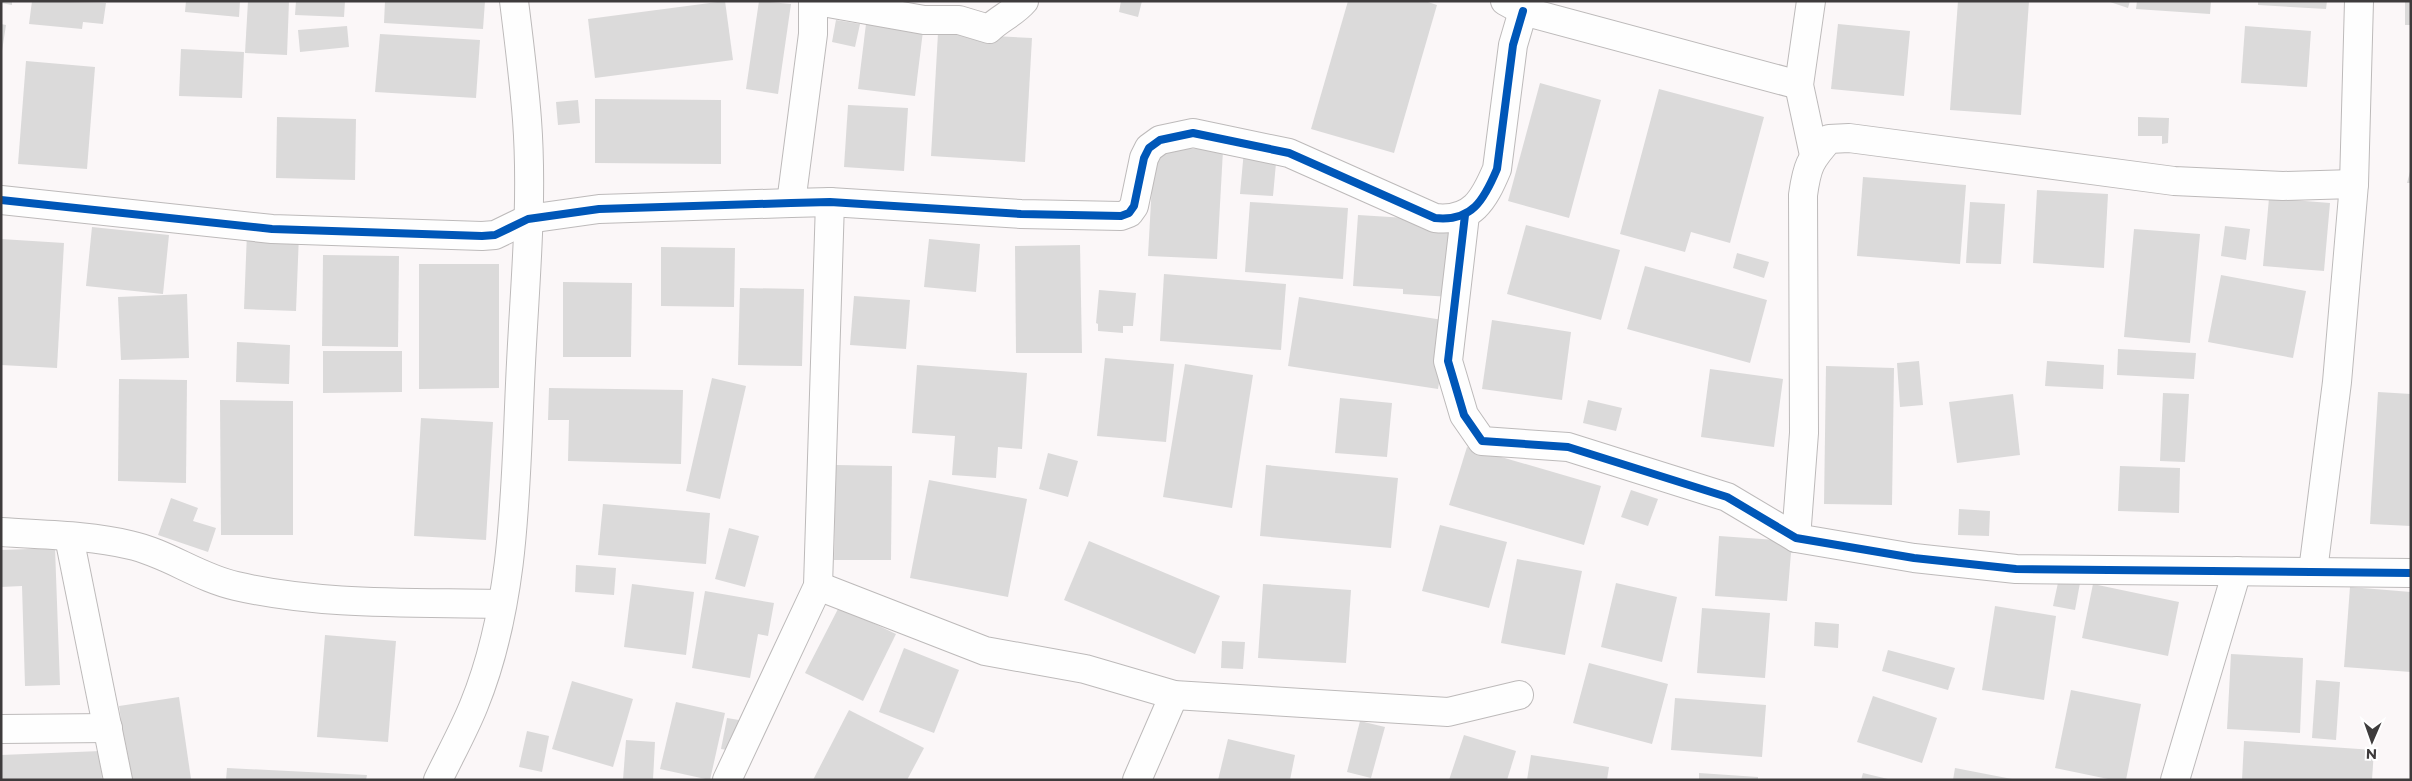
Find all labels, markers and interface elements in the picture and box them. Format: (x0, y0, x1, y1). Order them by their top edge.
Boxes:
north arrow (2347, 716, 2397, 766)
text: N (2366, 745, 2378, 763)

